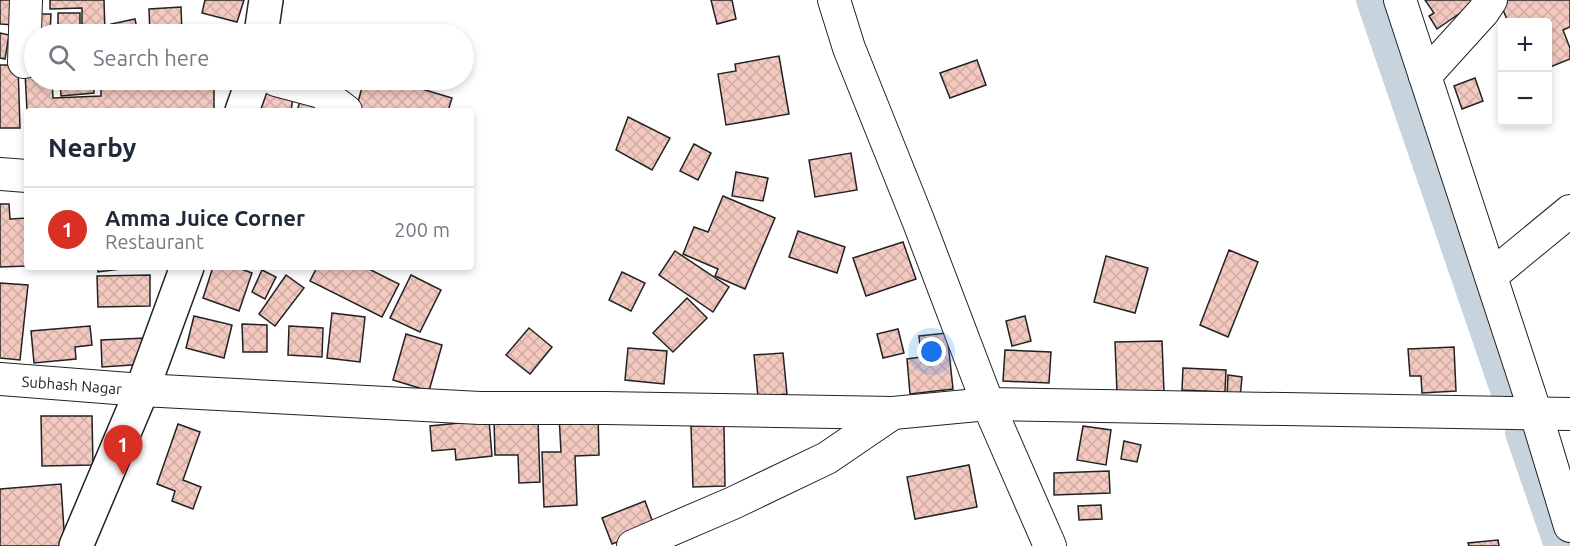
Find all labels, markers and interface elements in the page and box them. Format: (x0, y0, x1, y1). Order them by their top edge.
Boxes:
map controls (1498, 18, 1552, 126)
button: + (1498, 18, 1552, 72)
search box (24, 24, 474, 90)
icon: search (45, 41, 78, 74)
text: Search here (93, 45, 209, 70)
button: − (1498, 72, 1552, 126)
text: Nearby (48, 133, 136, 162)
text: Amma Juice Corner (105, 205, 305, 230)
text: 1 (62, 218, 73, 241)
text: 200 m (394, 218, 450, 241)
text: Restaurant (105, 230, 204, 253)
your location (917, 337, 946, 366)
street label: Subhash Nagar (21, 372, 123, 397)
pin: 1 (104, 426, 142, 475)

